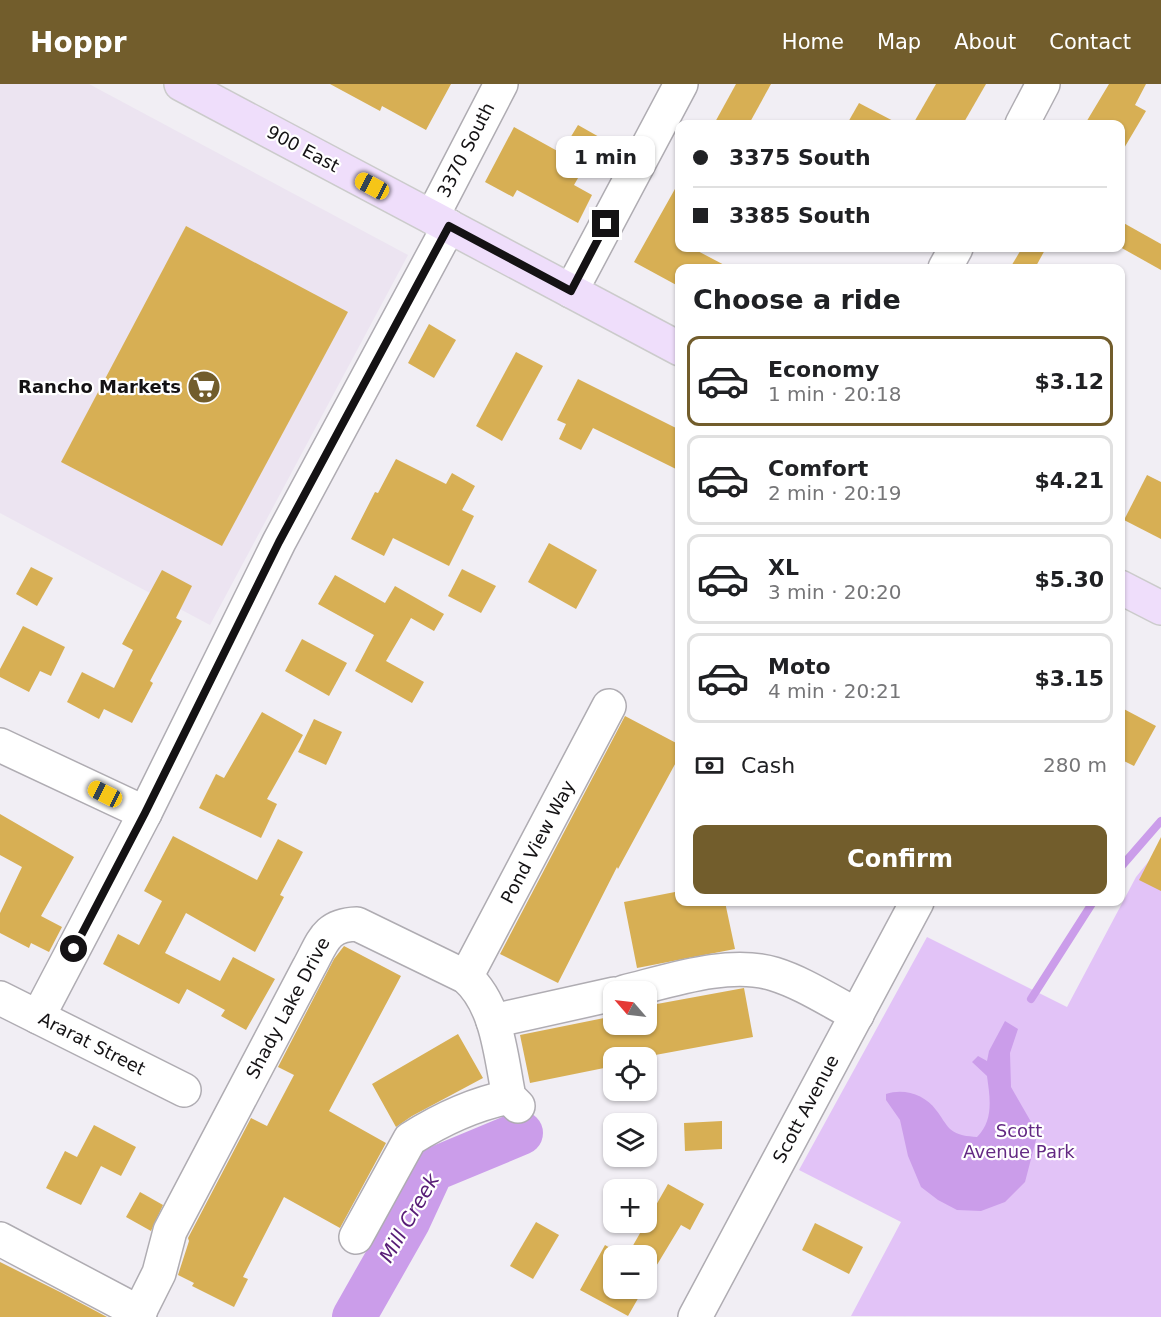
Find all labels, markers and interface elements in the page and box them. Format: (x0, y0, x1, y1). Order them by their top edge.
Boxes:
text: Hoppr (30, 26, 127, 59)
text: Home (782, 30, 844, 54)
text: Map (877, 30, 921, 54)
text: About (954, 30, 1016, 54)
text: Contact (1049, 30, 1131, 54)
street label: 3370 South (433, 99, 498, 201)
street label: 900 East (263, 121, 343, 176)
callout: 1 min (556, 137, 656, 179)
text: 1 min (574, 145, 637, 169)
text: 3375 South (729, 145, 871, 170)
car (352, 170, 392, 202)
text: 3385 South (729, 203, 871, 228)
route end (592, 210, 619, 237)
text: Choose a ride (693, 284, 901, 315)
icon: car (696, 354, 750, 408)
text: Economy (768, 357, 879, 382)
supermarket icon: Rancho Markets (186, 369, 222, 405)
text: $3.12 (1034, 369, 1104, 394)
place label: Rancho Markets (18, 376, 181, 397)
text: 1 min · 20:18 (768, 382, 902, 406)
icon: car (696, 453, 750, 507)
text: Comfort (768, 456, 868, 481)
text: $4.21 (1034, 468, 1104, 493)
text: 2 min · 20:19 (768, 481, 902, 505)
icon: car (696, 552, 750, 606)
text: XL (768, 555, 799, 580)
text: $5.30 (1034, 567, 1104, 592)
text: 3 min · 20:20 (768, 580, 902, 604)
icon: car (696, 651, 750, 705)
text: Moto (768, 654, 831, 679)
text: $3.15 (1034, 666, 1104, 691)
text: 4 min · 20:21 (768, 679, 902, 703)
icon: cash (693, 749, 726, 782)
text: Cash (741, 753, 795, 778)
text: 280 m (1043, 753, 1107, 777)
street label: Pond View Way (496, 776, 579, 907)
car (85, 778, 125, 810)
button: Confirm (693, 825, 1107, 894)
street label: Shady Lake Drive (241, 933, 334, 1082)
route start (60, 935, 87, 962)
north arrow (603, 981, 657, 1035)
map controls (603, 981, 657, 1299)
street label: Ararat Street (35, 1008, 149, 1079)
button: locate (603, 1047, 657, 1101)
street label: Scott Avenue (768, 1051, 843, 1166)
button: layers (603, 1113, 657, 1167)
park label: Scott Avenue Park (963, 1120, 1075, 1162)
water label: Mill Creek (374, 1168, 445, 1267)
button: + (603, 1179, 657, 1233)
button: − (603, 1245, 657, 1299)

